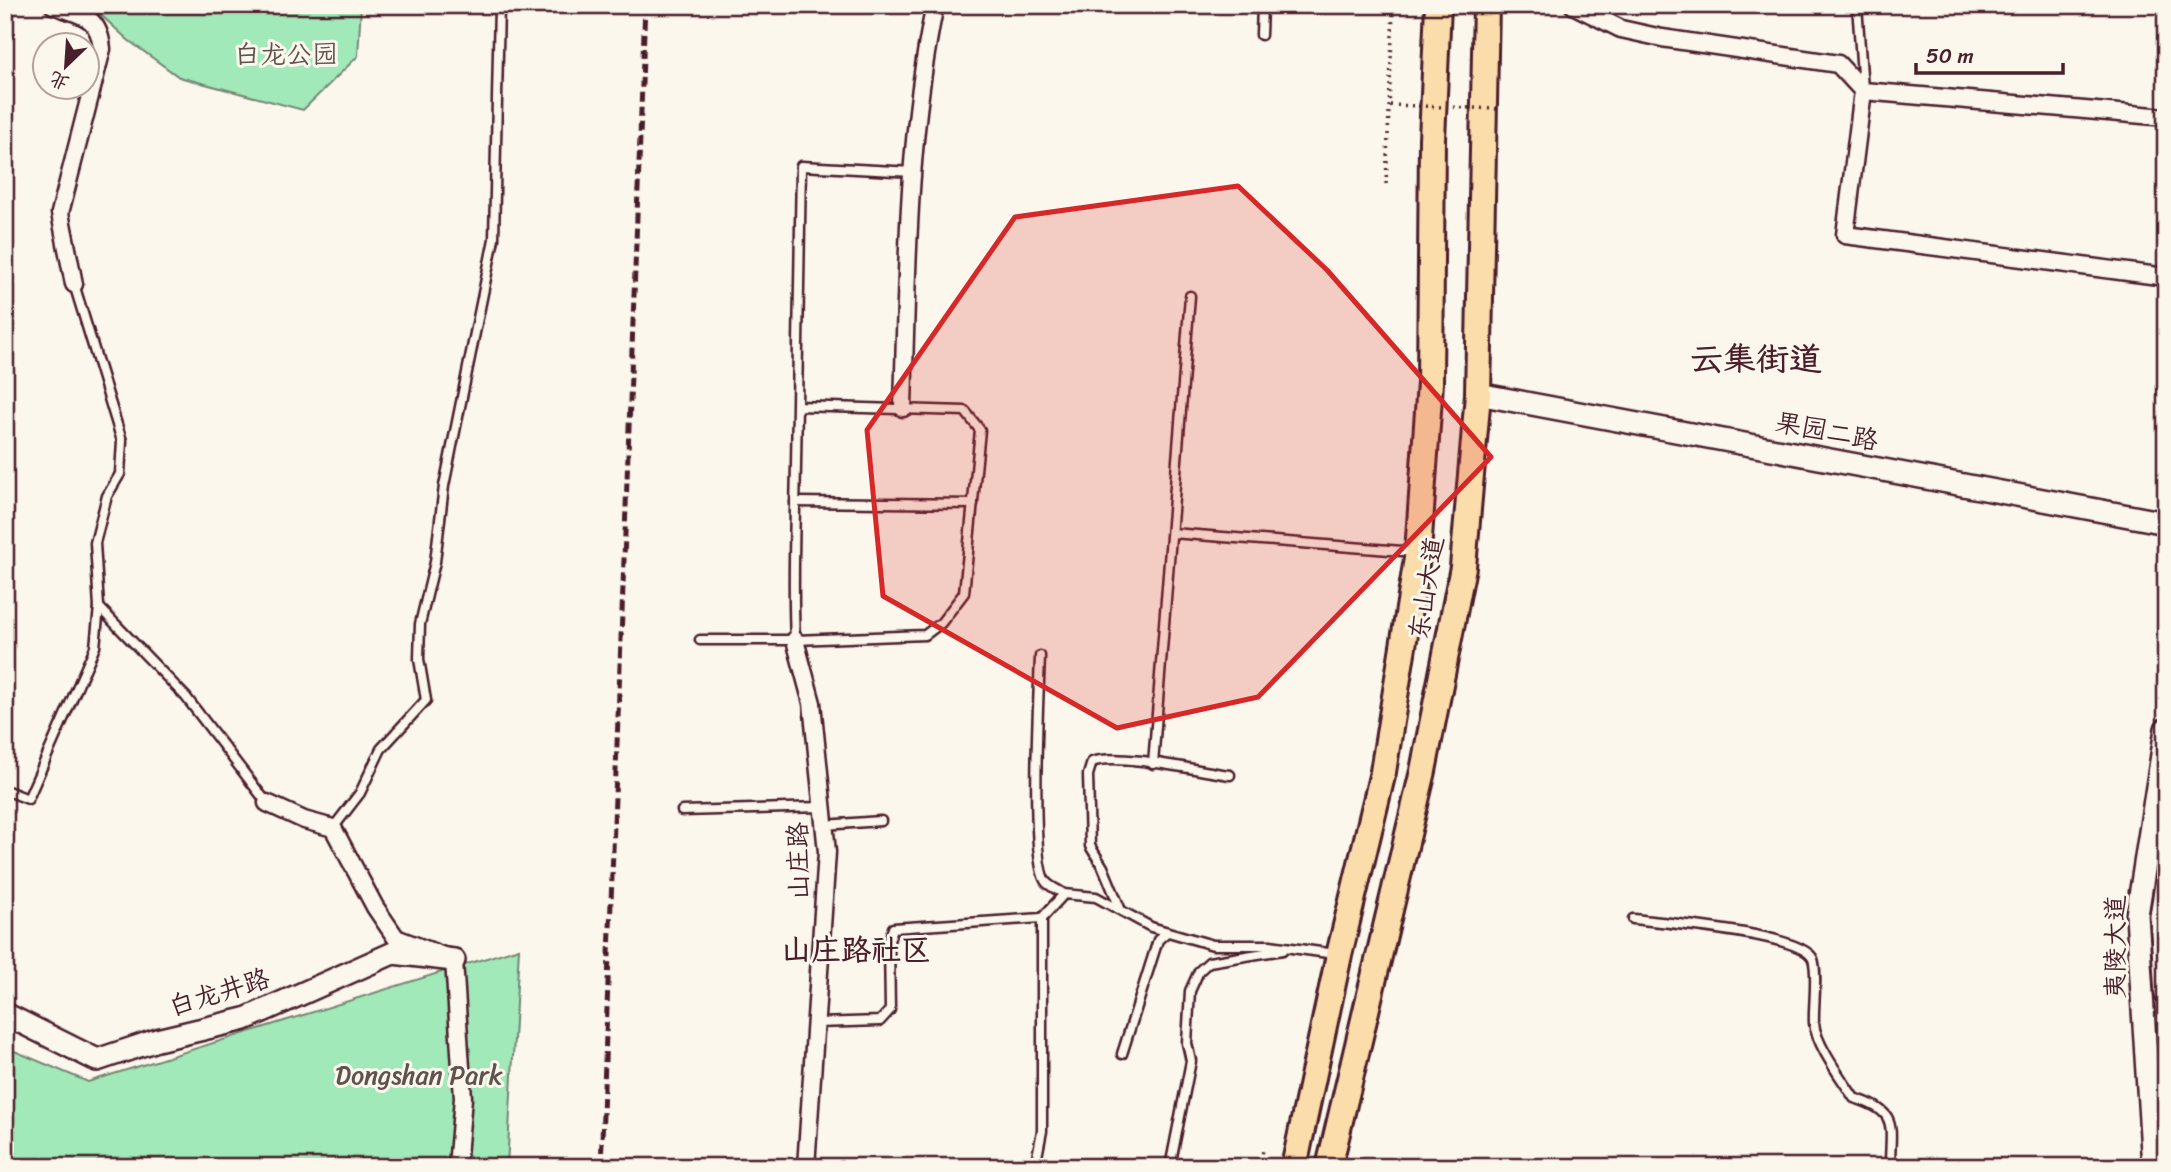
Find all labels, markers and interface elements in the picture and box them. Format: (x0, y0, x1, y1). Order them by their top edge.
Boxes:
park label: 白龙公园 (234, 31, 338, 77)
north arrow (32, 32, 102, 102)
scale bar (1916, 32, 2062, 76)
text: 50 m (1926, 37, 1974, 75)
text: 北 (43, 62, 75, 100)
district label: 云集街道 (1690, 330, 1822, 388)
street label: 果园二路 (1772, 398, 1882, 464)
street label: 东山大道 (1395, 533, 1457, 643)
street label: 山庄路 (774, 822, 822, 900)
street label: 夷陵大道 (2092, 895, 2138, 999)
district label: 山庄路社区 (781, 923, 931, 977)
street label: 白龙井路 (163, 955, 275, 1029)
park label: Dongshan Park (335, 1052, 503, 1098)

